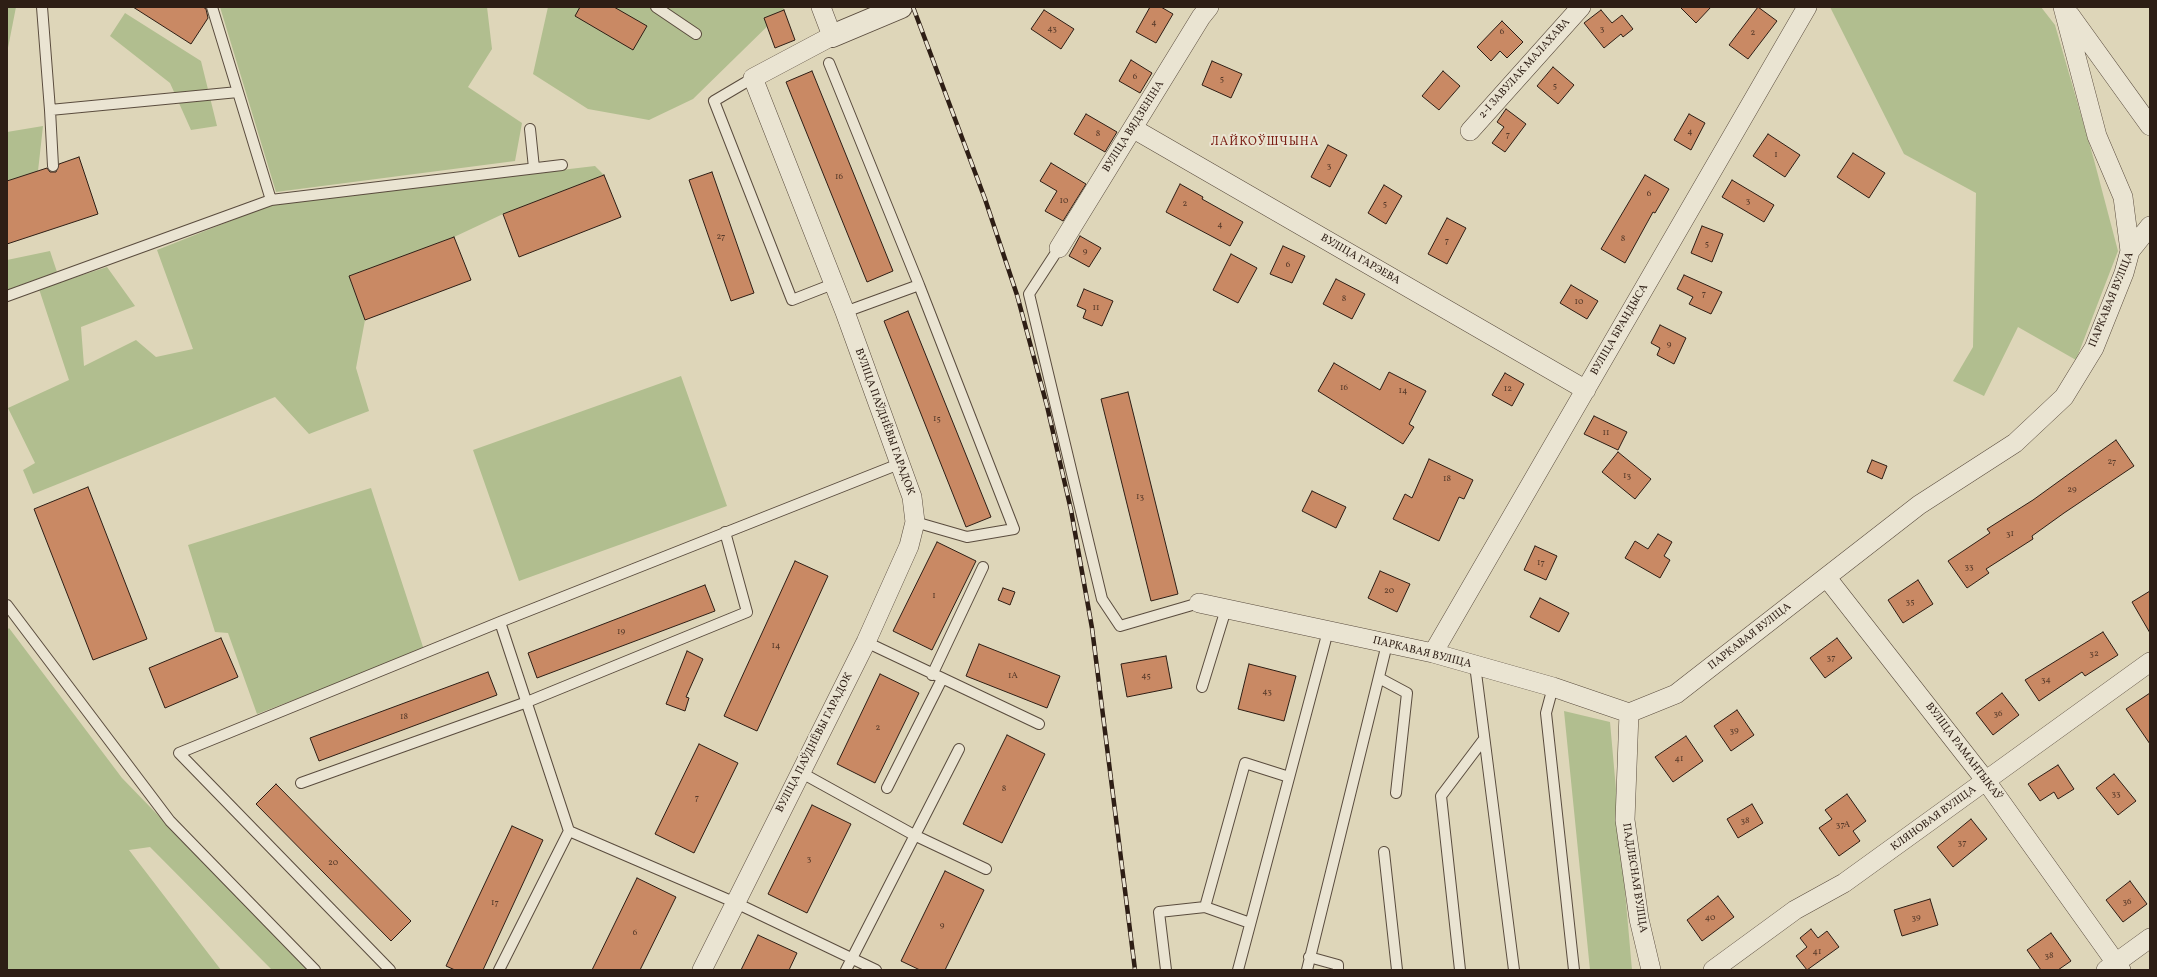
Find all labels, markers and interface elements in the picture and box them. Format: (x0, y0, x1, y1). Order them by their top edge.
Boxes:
street label: 2-І ЗАВУЛАК МАЛАХАВА (1477, 16, 1573, 122)
house number: 4 (1151, 18, 1157, 28)
house number: 43 (1047, 24, 1057, 34)
house number: 3 (1600, 24, 1604, 34)
house number: 6 (1500, 27, 1504, 37)
house number: 2 (1751, 28, 1755, 38)
house number: 6 (1133, 72, 1137, 82)
house number: 5 (1220, 74, 1224, 84)
street label: ВУЛІЦА ВЯДЗЕНІНА (1100, 79, 1168, 175)
house number: 5 (1553, 81, 1557, 91)
house number: 4 (1687, 127, 1693, 137)
house number: 8 (1096, 129, 1100, 139)
house number: 7 (1506, 130, 1510, 140)
district label: ЛАЙКОЎШЧЫНА (1211, 136, 1319, 150)
house number: 1 (1774, 150, 1778, 160)
house number: 3 (1327, 161, 1331, 171)
house number: 16 (835, 172, 843, 182)
house number: 6 (1647, 189, 1651, 199)
house number: 10 (1060, 196, 1068, 206)
house number: 3 (1746, 196, 1750, 206)
house number: 2 (1183, 199, 1187, 209)
house number: 5 (1383, 199, 1387, 209)
house number: 4 (1217, 220, 1223, 230)
house number: 27 (717, 232, 725, 242)
street label: ВУЛІЦА ГАРЭЕВА (1318, 232, 1402, 288)
house number: 8 (1621, 234, 1625, 244)
house number: 7 (1445, 236, 1449, 246)
house number: 5 (1705, 239, 1709, 249)
house number: 9 (1083, 247, 1087, 257)
street label: ПАРКАВАЯ ВУЛІЦА (2087, 250, 2137, 350)
house number: 6 (1286, 260, 1290, 270)
street label: ВУЛІЦА БРАНДЫСА (1588, 282, 1652, 378)
house number: 7 (1702, 289, 1706, 299)
house number: 8 (1342, 294, 1346, 304)
house number: 10 (1575, 297, 1583, 307)
house number: 11 (1093, 303, 1099, 313)
house number: 9 (1667, 340, 1671, 350)
street label: ВУЛІЦА ПАЎДНЁВЫ ГАРАДОК (851, 347, 917, 497)
house number: 16 (1340, 383, 1348, 393)
house number: 12 (1504, 384, 1512, 394)
house number: 14 (1399, 386, 1407, 396)
house number: 15 (933, 414, 941, 424)
house number: 11 (1603, 428, 1609, 438)
house number: 27 (2108, 457, 2116, 467)
house number: 13 (1623, 471, 1631, 481)
house number: 18 (1443, 474, 1451, 484)
house number: 29 (2067, 485, 2077, 495)
house number: 13 (1136, 492, 1144, 502)
house number: 31 (2006, 529, 2014, 539)
house number: 17 (1537, 558, 1545, 568)
house number: 33 (1964, 562, 1974, 572)
house number: 20 (1384, 586, 1394, 596)
house number: 1 (932, 591, 936, 601)
house number: 35 (1906, 597, 1914, 607)
street label: ПАРКАВАЯ ВУЛІЦА (1706, 601, 1794, 673)
house number: 19 (617, 627, 625, 637)
street label: ПАРКАВАЯ ВУЛІЦА (1371, 634, 1473, 672)
house number: 14 (772, 641, 780, 651)
house number: 32 (2089, 649, 2099, 659)
house number: 37 (1827, 653, 1835, 663)
street label: ВУЛІЦА ПАЎДНЁВЫ ГАРАДОК (774, 671, 856, 815)
house number: 1А (1008, 671, 1018, 681)
house number: 45 (1141, 671, 1151, 681)
house number: 34 (2041, 675, 2051, 685)
house number: 43 (1262, 687, 1272, 697)
street label: ВУЛІЦА РАМАНТЫКАЎ (1922, 700, 2004, 804)
house number: 36 (1993, 709, 2003, 719)
house number: 18 (400, 712, 408, 722)
house number: 2 (876, 723, 880, 733)
house number: 39 (1729, 726, 1739, 736)
house number: 41 (1675, 754, 1683, 764)
house number: 8 (1002, 784, 1006, 794)
street label: КЛЯНОВАЯ ВУЛІЦА (1889, 784, 1979, 854)
house number: 33 (2111, 789, 2121, 799)
house number: 7 (695, 793, 699, 803)
house number: 38 (1740, 816, 1750, 826)
house number: 37А (1836, 820, 1850, 830)
street label: ПАДЛЕСНАЯ ВУЛІЦА (1619, 822, 1649, 934)
house number: 37 (1958, 838, 1966, 848)
house number: 3 (807, 854, 811, 864)
house number: 20 (328, 858, 338, 868)
house number: 36 (2122, 897, 2132, 907)
house number: 17 (491, 898, 499, 908)
house number: 40 (1705, 913, 1715, 923)
house number: 39 (1911, 913, 1921, 923)
house number: 9 (940, 921, 944, 931)
house number: 6 (633, 928, 637, 938)
house number: 41 (1813, 947, 1821, 957)
house number: 38 (2044, 951, 2054, 961)

